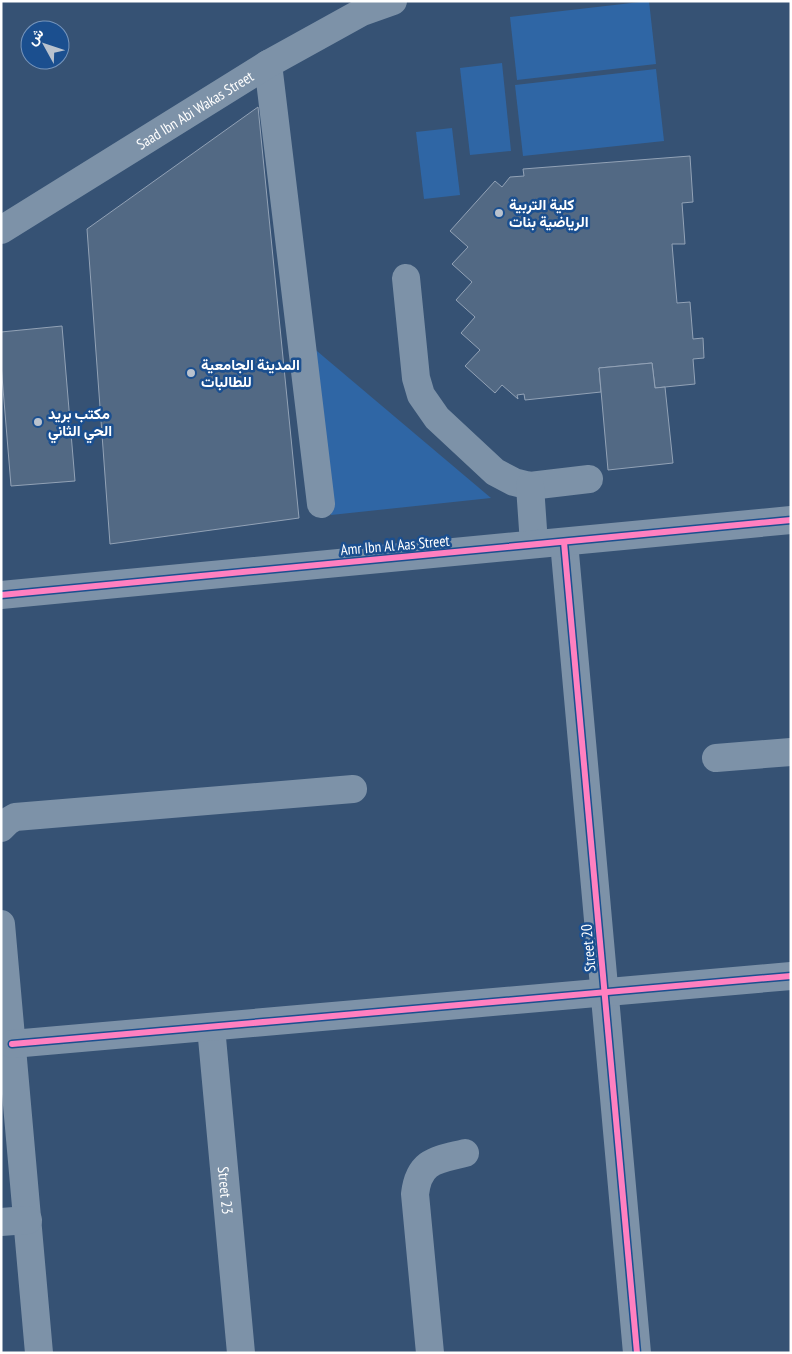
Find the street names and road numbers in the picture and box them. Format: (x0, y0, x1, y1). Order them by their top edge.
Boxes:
street label: Saad Ibn Abi Wakas Street (133, 66, 257, 153)
street label: Amr Ibn Al Aas Street (340, 531, 450, 559)
street label: Street 20 (576, 923, 600, 973)
street label: Street 23 (214, 1166, 238, 1215)

